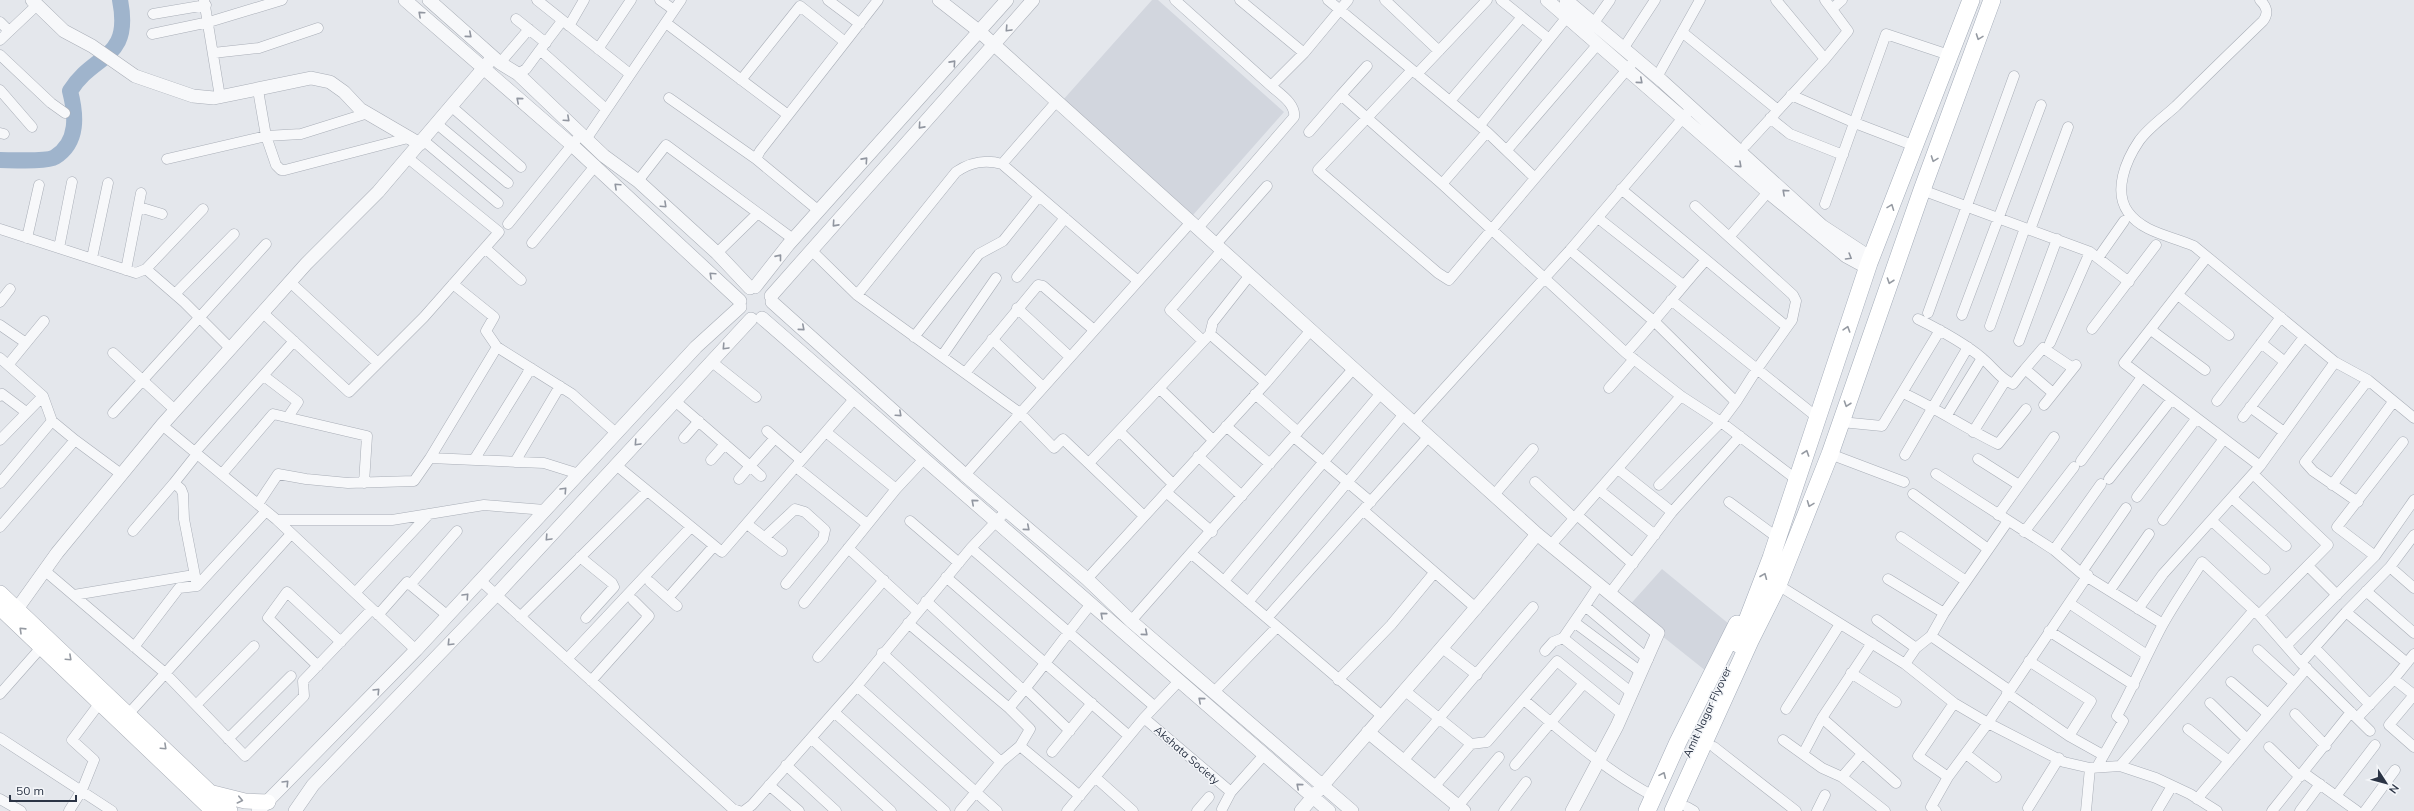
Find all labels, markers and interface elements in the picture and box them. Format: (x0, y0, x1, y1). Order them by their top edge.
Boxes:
one-way arrow (419, 12, 426, 19)
one-way arrow (1005, 25, 1012, 32)
one-way arrow (464, 30, 471, 37)
one-way arrow (1975, 33, 1983, 40)
one-way arrow (948, 60, 955, 68)
one-way arrow (1635, 76, 1643, 83)
one-way arrow (517, 97, 524, 104)
one-way arrow (562, 114, 570, 122)
one-way arrow (919, 122, 926, 129)
one-way arrow (1930, 155, 1938, 162)
one-way arrow (861, 157, 868, 164)
one-way arrow (1734, 160, 1741, 167)
one-way arrow (614, 184, 621, 191)
one-way arrow (1782, 189, 1790, 197)
one-way arrow (660, 200, 667, 207)
one-way arrow (1887, 203, 1895, 210)
one-way arrow (832, 219, 839, 226)
one-way arrow (1845, 253, 1852, 260)
one-way arrow (774, 254, 781, 261)
one-way arrow (709, 272, 717, 279)
one-way arrow (1886, 277, 1895, 284)
one-way arrow (797, 323, 804, 330)
one-way arrow (1843, 326, 1851, 333)
one-way arrow (722, 342, 730, 350)
one-way arrow (1843, 400, 1852, 407)
one-way arrow (894, 409, 901, 416)
one-way arrow (634, 438, 641, 446)
one-way arrow (1802, 449, 1810, 456)
one-way arrow (559, 487, 566, 495)
one-way arrow (971, 499, 978, 506)
one-way arrow (1807, 500, 1815, 507)
one-way arrow (1023, 524, 1030, 531)
one-way arrow (546, 533, 553, 541)
one-way arrow (1760, 572, 1768, 579)
one-way arrow (461, 593, 469, 601)
one-way arrow (1101, 612, 1108, 619)
one-way arrow (19, 627, 27, 635)
one-way arrow (1141, 629, 1148, 636)
one-way arrow (447, 638, 455, 646)
one-way arrow (64, 653, 72, 661)
street label: Amit Nagar Flyover (1680, 664, 1734, 760)
one-way arrow (372, 688, 380, 696)
one-way arrow (1199, 698, 1206, 705)
street label: Akshata Society (1151, 723, 1223, 787)
one-way arrow (159, 742, 167, 750)
north arrow (2366, 763, 2406, 803)
one-way arrow (1658, 772, 1666, 779)
scale bar (10, 777, 76, 803)
one-way arrow (281, 780, 289, 788)
text: N (2386, 781, 2402, 796)
text: 50 m (16, 783, 44, 798)
one-way arrow (1296, 783, 1304, 790)
one-way arrow (237, 795, 243, 803)

